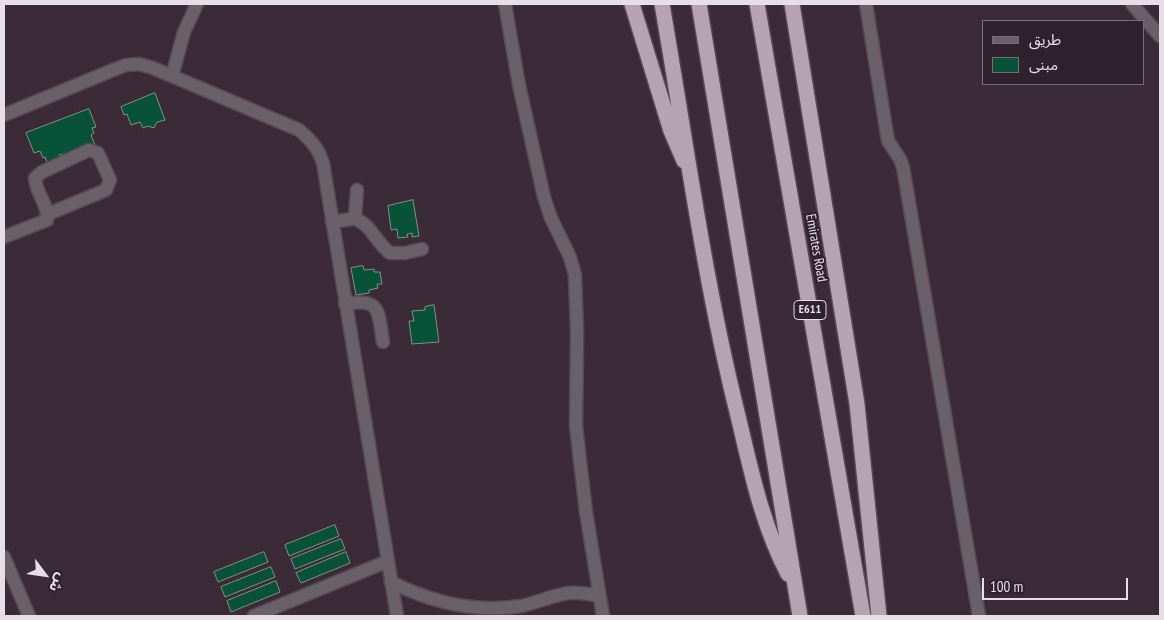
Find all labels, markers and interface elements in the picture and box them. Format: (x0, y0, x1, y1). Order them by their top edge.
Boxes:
legend (982, 20, 1144, 85)
text: طريق (1029, 30, 1061, 49)
text: مبنى (1029, 55, 1058, 74)
street label: Emirates Road (802, 213, 830, 283)
road number: E611 (794, 300, 826, 320)
north arrow (20, 550, 70, 600)
scale bar (984, 568, 1130, 600)
text: ش (45, 570, 71, 596)
text: 100 m (990, 577, 1023, 596)

